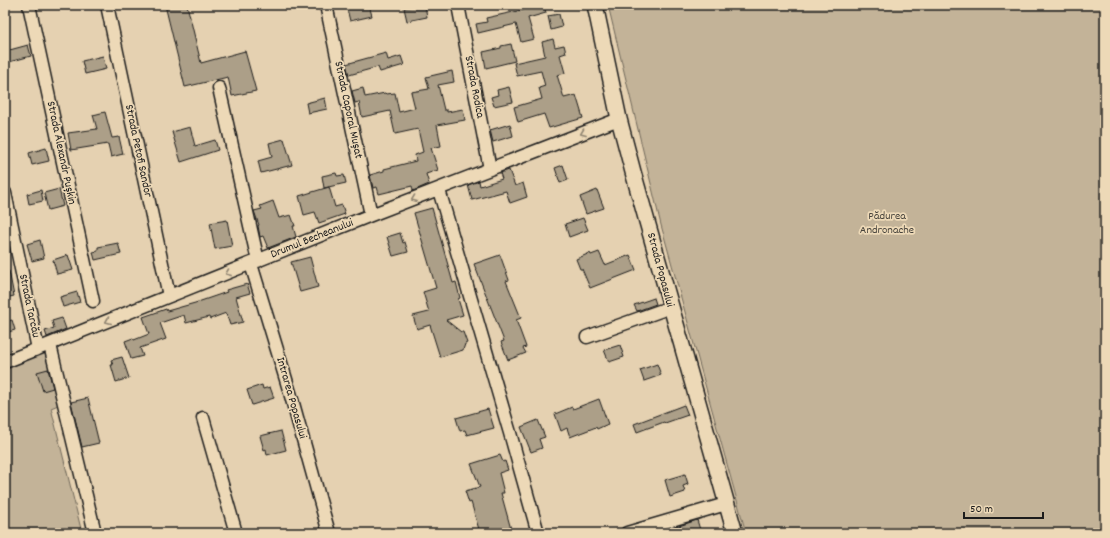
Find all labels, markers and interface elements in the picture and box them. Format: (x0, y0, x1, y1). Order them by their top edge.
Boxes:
street label: Strada Rodica (460, 54, 488, 120)
street label: Strada Caporal Mușat (329, 60, 367, 161)
street label: Strada Alexandr Pușkin (42, 100, 80, 207)
street label: Strada Petofi Sandor (120, 103, 156, 200)
one-way arrow (580, 129, 587, 137)
one-way arrow (411, 194, 418, 202)
park label: Pădurea Andronache (860, 208, 914, 239)
street label: Drumul Becheanului (268, 215, 356, 263)
street label: Strada Popasului (642, 231, 678, 309)
one-way arrow (225, 268, 232, 276)
street label: Strada Tarcău (14, 273, 44, 339)
one-way arrow (104, 317, 111, 325)
street label: Intrarea Popasului (271, 355, 311, 441)
scale bar (964, 494, 1043, 520)
text: 50 m (970, 501, 993, 518)

